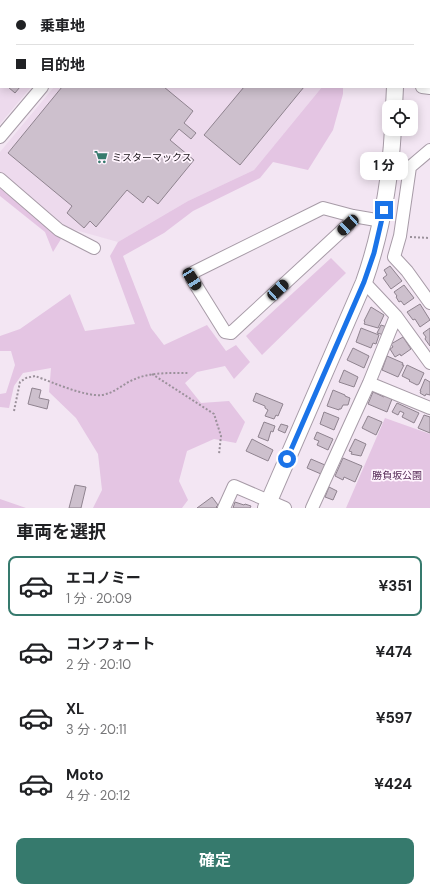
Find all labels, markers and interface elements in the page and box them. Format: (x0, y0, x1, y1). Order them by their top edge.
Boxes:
text: 乗車地 (40, 16, 85, 36)
text: 目的地 (40, 55, 85, 75)
map controls (382, 100, 418, 136)
button: locate (382, 100, 418, 136)
supermarket icon: ミスターマックス (93, 149, 109, 165)
place label: ミスターマックス (112, 151, 192, 164)
callout: 1 分 (360, 152, 408, 180)
text: 1 分 (374, 157, 394, 174)
route end (375, 201, 393, 219)
car (335, 212, 361, 238)
car (181, 266, 203, 292)
car (265, 277, 291, 303)
route start (278, 450, 296, 468)
park label: 勝負坂公園 (372, 469, 422, 482)
text: 車両を選択 (16, 520, 106, 544)
icon: car (18, 568, 54, 604)
text: エコノミー (66, 568, 141, 588)
text: ¥351 (378, 576, 412, 596)
text: 1 分 · 20:09 (66, 590, 132, 607)
icon: car (18, 634, 54, 670)
text: コンフォート (66, 634, 156, 654)
text: ¥474 (376, 642, 412, 662)
text: 2 分 · 20:10 (66, 656, 131, 673)
text: XL (66, 699, 84, 719)
icon: car (18, 700, 54, 736)
text: ¥597 (376, 708, 412, 728)
text: 3 分 · 20:11 (66, 721, 127, 738)
text: Moto (66, 765, 104, 785)
icon: car (18, 766, 54, 802)
text: ¥424 (374, 774, 412, 794)
text: 4 分 · 20:12 (66, 787, 130, 804)
button: 確定 (16, 838, 414, 884)

